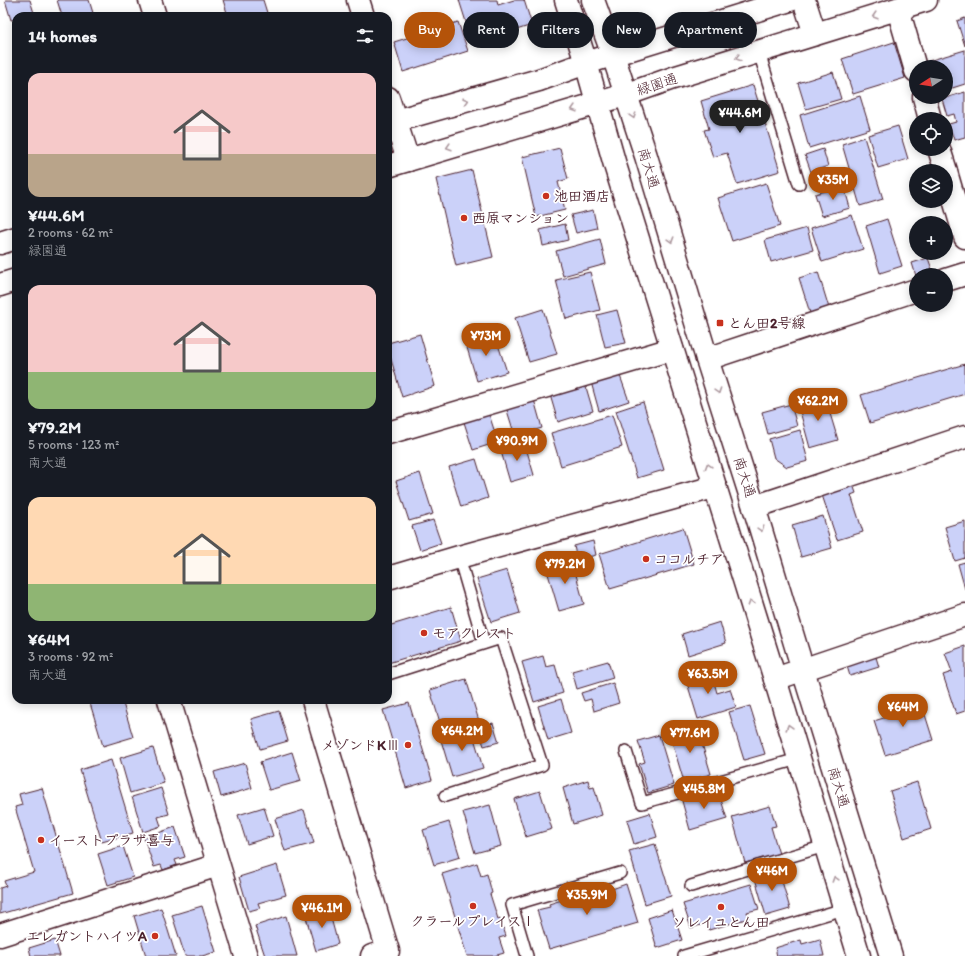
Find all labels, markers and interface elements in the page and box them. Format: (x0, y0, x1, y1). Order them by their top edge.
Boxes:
one-way arrow (872, 11, 879, 19)
chip: Buy (404, 12, 455, 48)
chip: Rent (463, 12, 519, 48)
chip: Filters (527, 12, 594, 48)
chip: New (602, 12, 656, 48)
chip: Apartment (664, 12, 757, 48)
icon: filters (354, 25, 376, 47)
text: 14 homes (28, 26, 97, 46)
one-way arrow (734, 53, 741, 62)
north arrow (909, 60, 953, 104)
map controls (909, 60, 953, 312)
street label: 緑園通 (635, 70, 680, 99)
one-way arrow (462, 97, 469, 106)
icon: home (166, 99, 238, 171)
pin: ¥44.6M (707, 100, 773, 134)
one-way arrow (570, 104, 577, 113)
text: ¥44.6M (718, 105, 762, 120)
button: locate (909, 112, 953, 156)
one-way arrow (628, 113, 636, 120)
one-way arrow (446, 142, 453, 151)
street label: 南大通 (634, 146, 663, 191)
button: layers (909, 164, 953, 208)
pin: ¥35M (809, 167, 857, 201)
text: ¥35M (817, 172, 849, 187)
place label: 池田酒店 (554, 188, 610, 205)
marker: 池田酒店 (541, 191, 551, 201)
text: ¥44.6M (28, 205, 85, 225)
place label: 西原マンション (472, 210, 569, 227)
marker: 西原マンション (459, 213, 469, 223)
button: + (909, 216, 953, 260)
text: 2 rooms · 62 m² (28, 225, 113, 240)
one-way arrow (666, 237, 675, 244)
text: 緑園通 (28, 243, 67, 258)
button: − (909, 268, 953, 312)
icon: home (166, 311, 238, 383)
place label: とん田2号線 (728, 315, 805, 332)
marker: とん田2号線 (715, 318, 725, 328)
pin: ¥73M (462, 323, 510, 357)
text: ¥73M (470, 328, 502, 343)
one-way arrow (713, 388, 722, 395)
pin: ¥62.2M (785, 388, 851, 422)
text: ¥62.2M (797, 393, 839, 408)
text: ¥79.2M (28, 417, 81, 437)
pin: ¥90.9M (484, 428, 550, 462)
text: ¥90.9M (496, 433, 538, 448)
text: 5 rooms · 123 m² (28, 437, 119, 452)
text: 南大通 (28, 455, 67, 470)
street label: 南大通 (730, 455, 759, 500)
one-way arrow (704, 462, 713, 469)
icon: home (166, 523, 238, 595)
one-way arrow (756, 525, 765, 532)
pin: ¥79.2M (532, 551, 598, 585)
place label: ココルチア (654, 551, 724, 568)
marker: ココルチア (641, 554, 651, 564)
text: ¥79.2M (545, 556, 585, 571)
one-way arrow (747, 600, 756, 607)
place label: モアクレスト (432, 625, 516, 642)
marker: モアクレスト (419, 628, 429, 638)
text: ¥64M (28, 629, 70, 649)
text: 3 rooms · 92 m² (28, 649, 113, 664)
pin: ¥63.5M (675, 661, 741, 695)
text: ¥63.5M (687, 666, 729, 681)
text: 南大通 (28, 667, 67, 682)
pin: ¥64M (879, 694, 927, 728)
text: ¥64M (887, 699, 919, 714)
pin: ¥64.2M (429, 718, 495, 752)
pin: ¥77.6M (657, 720, 723, 754)
text: ¥64.2M (441, 723, 483, 738)
one-way arrow (785, 724, 794, 731)
text: ¥77.6M (670, 725, 710, 740)
place label: メゾンドKⅢ (321, 737, 400, 754)
marker: メゾンドKⅢ (403, 740, 413, 750)
street label: 南大通 (824, 765, 853, 810)
pin: ¥45.8M (671, 776, 737, 810)
text: ¥45.8M (683, 781, 725, 796)
place label: イーストプラザ喜与 (49, 832, 174, 849)
marker: イーストプラザ喜与 (36, 835, 46, 845)
pin: ¥46M (748, 858, 796, 892)
text: ¥46M (756, 863, 788, 878)
one-way arrow (831, 875, 840, 882)
pin: ¥35.9M (554, 882, 620, 916)
text: ¥35.9M (566, 887, 608, 902)
pin: ¥46.1M (289, 895, 355, 929)
text: ¥46.1M (301, 900, 343, 915)
marker: クラールプレイスⅠ (468, 901, 478, 911)
marker: ソレイユとん田 (716, 902, 726, 912)
place label: クラールプレイスⅠ (410, 913, 536, 930)
place label: ソレイユとん田 (672, 914, 770, 931)
place label: エレガントハイツA (26, 928, 148, 945)
marker: エレガントハイツA (150, 931, 160, 941)

